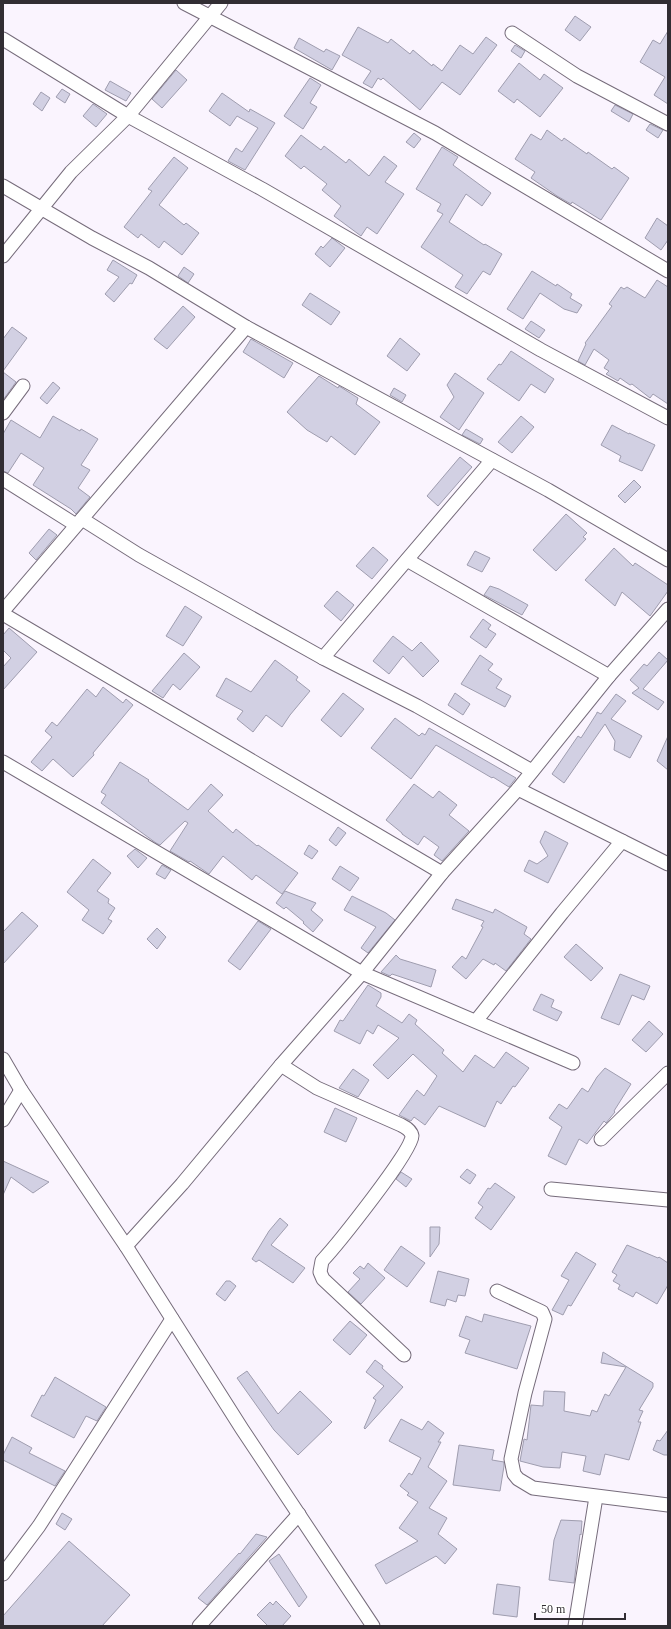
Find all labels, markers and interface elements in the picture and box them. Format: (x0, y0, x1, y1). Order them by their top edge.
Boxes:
scale bar (535, 1595, 625, 1621)
text: 50 m (541, 1602, 566, 1616)

